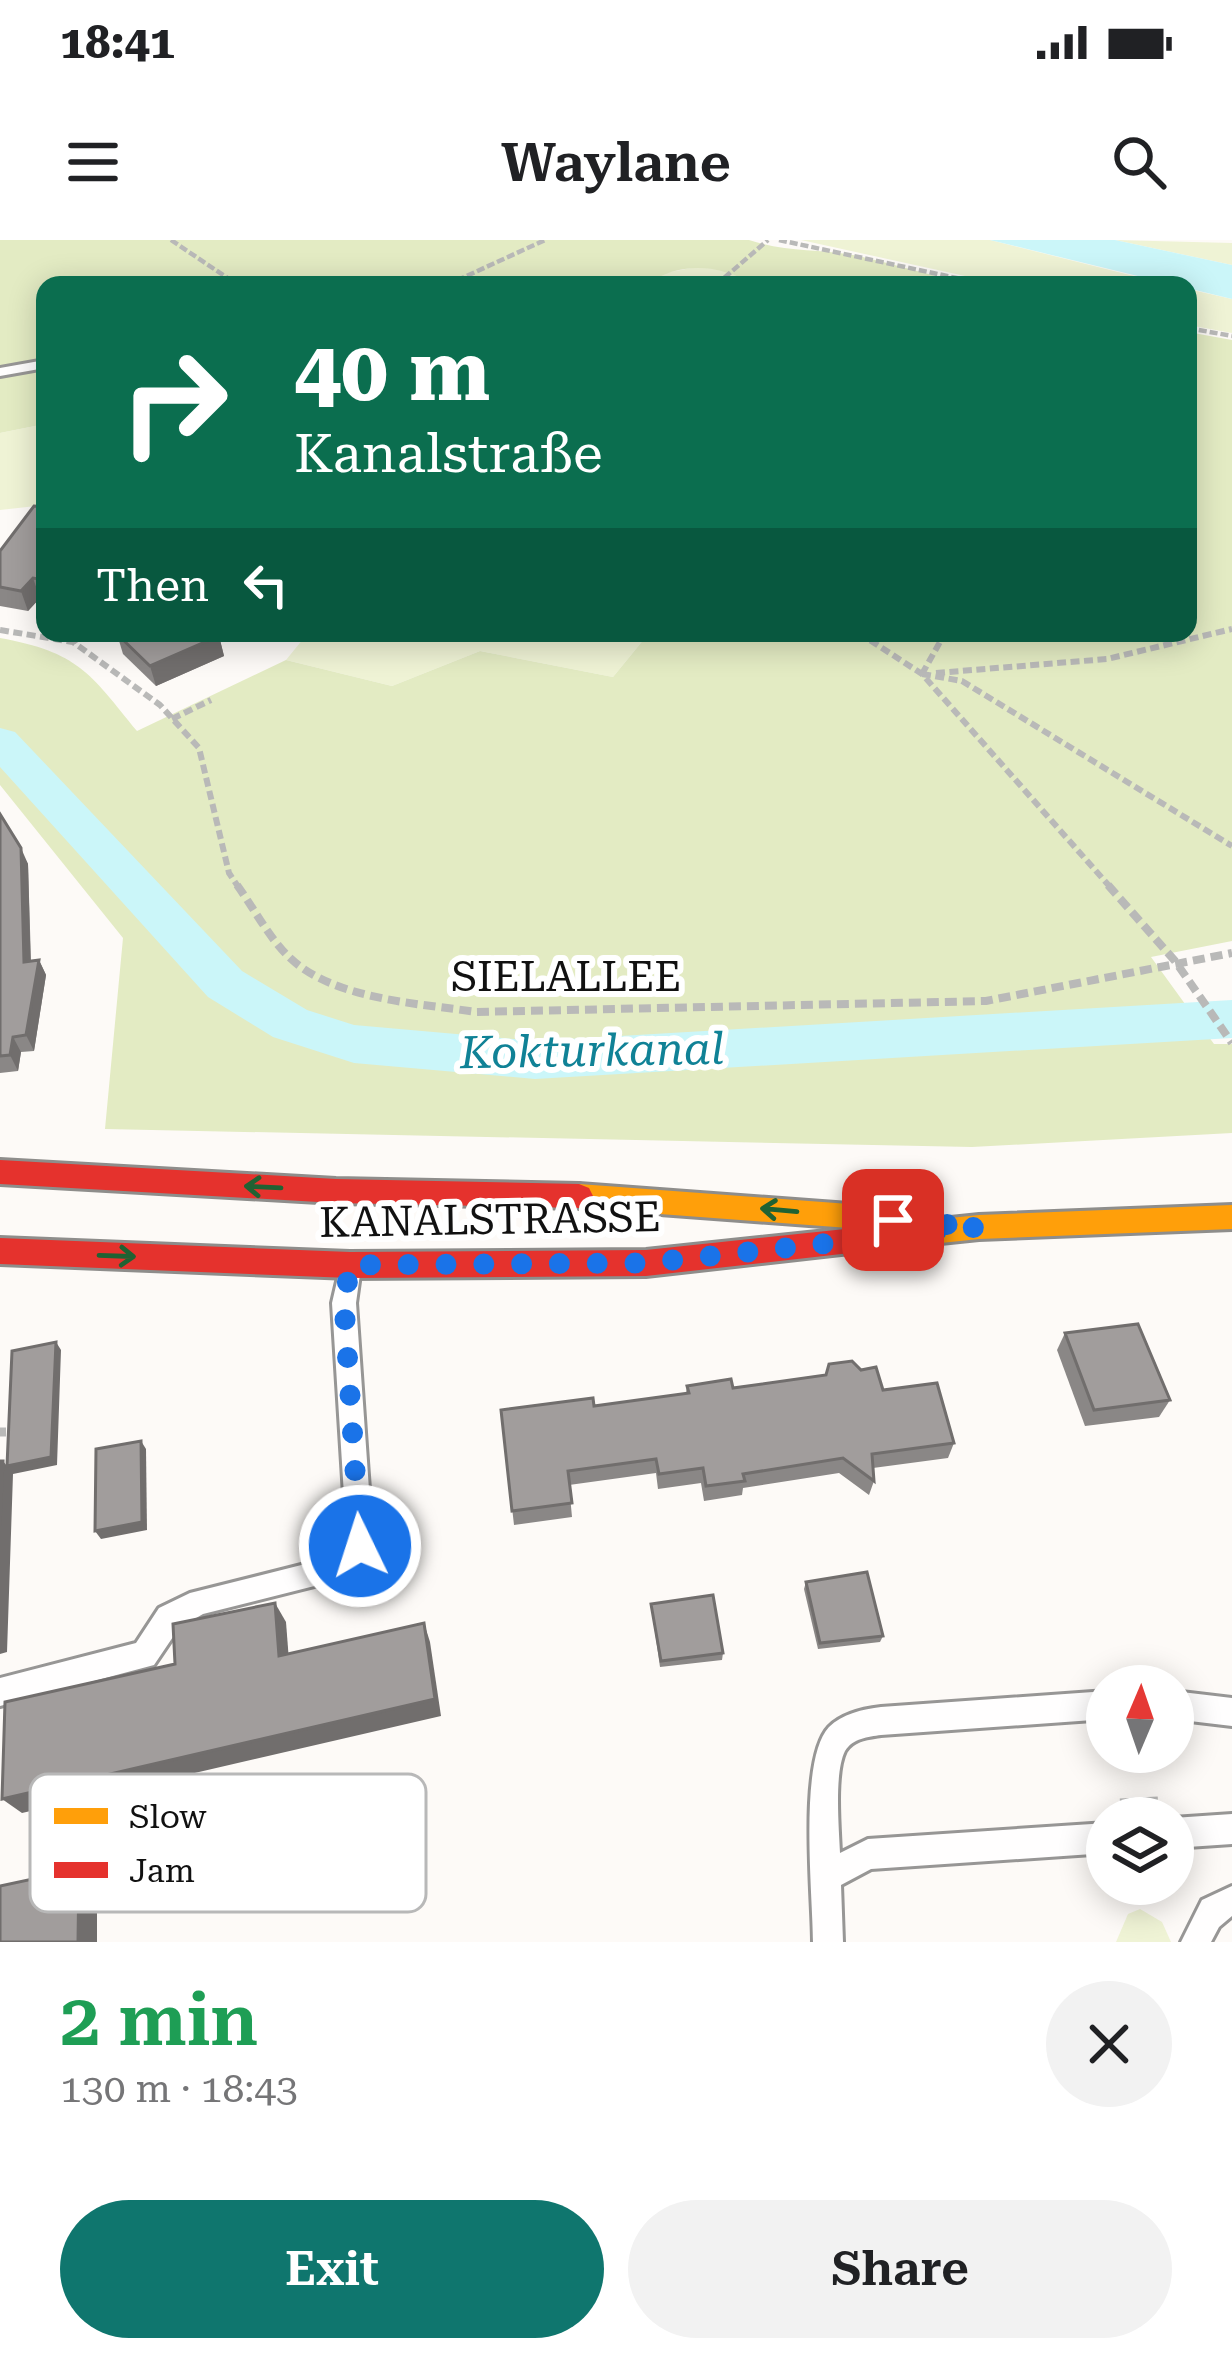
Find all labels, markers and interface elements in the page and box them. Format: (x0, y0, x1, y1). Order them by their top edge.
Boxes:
text: 18:41 (60, 16, 175, 69)
icon: menu (60, 129, 126, 195)
icon: search (1106, 129, 1172, 195)
text: Waylane (501, 131, 731, 194)
text: 40 m (294, 322, 490, 420)
icon: right (96, 324, 252, 480)
text: Kanalstraße (294, 422, 603, 485)
icon: left (233, 552, 299, 618)
text: Then (96, 559, 209, 612)
street label: SIELALLEE (451, 952, 681, 1001)
water label: Kokturkanal (458, 1022, 725, 1079)
pin (842, 1169, 944, 1271)
one-way arrow (244, 1175, 283, 1198)
icon: arrive (860, 1187, 926, 1253)
street label: KANALSTRASSE (319, 1192, 661, 1247)
one-way arrow (760, 1198, 799, 1221)
one-way arrow (97, 1245, 136, 1268)
position arrow (297, 1483, 423, 1609)
north arrow (1086, 1665, 1194, 1773)
map controls (1086, 1665, 1194, 1905)
legend (30, 1774, 426, 1912)
text: Slow (129, 1797, 207, 1836)
button: layers (1086, 1797, 1194, 1905)
text: Jam (129, 1851, 195, 1890)
text: 2 min (60, 1978, 258, 2063)
button: close (1046, 1981, 1172, 2107)
text: 130 m · 18:43 (60, 2066, 298, 2112)
button: Exit (60, 2200, 604, 2338)
button: Share (628, 2200, 1172, 2338)

